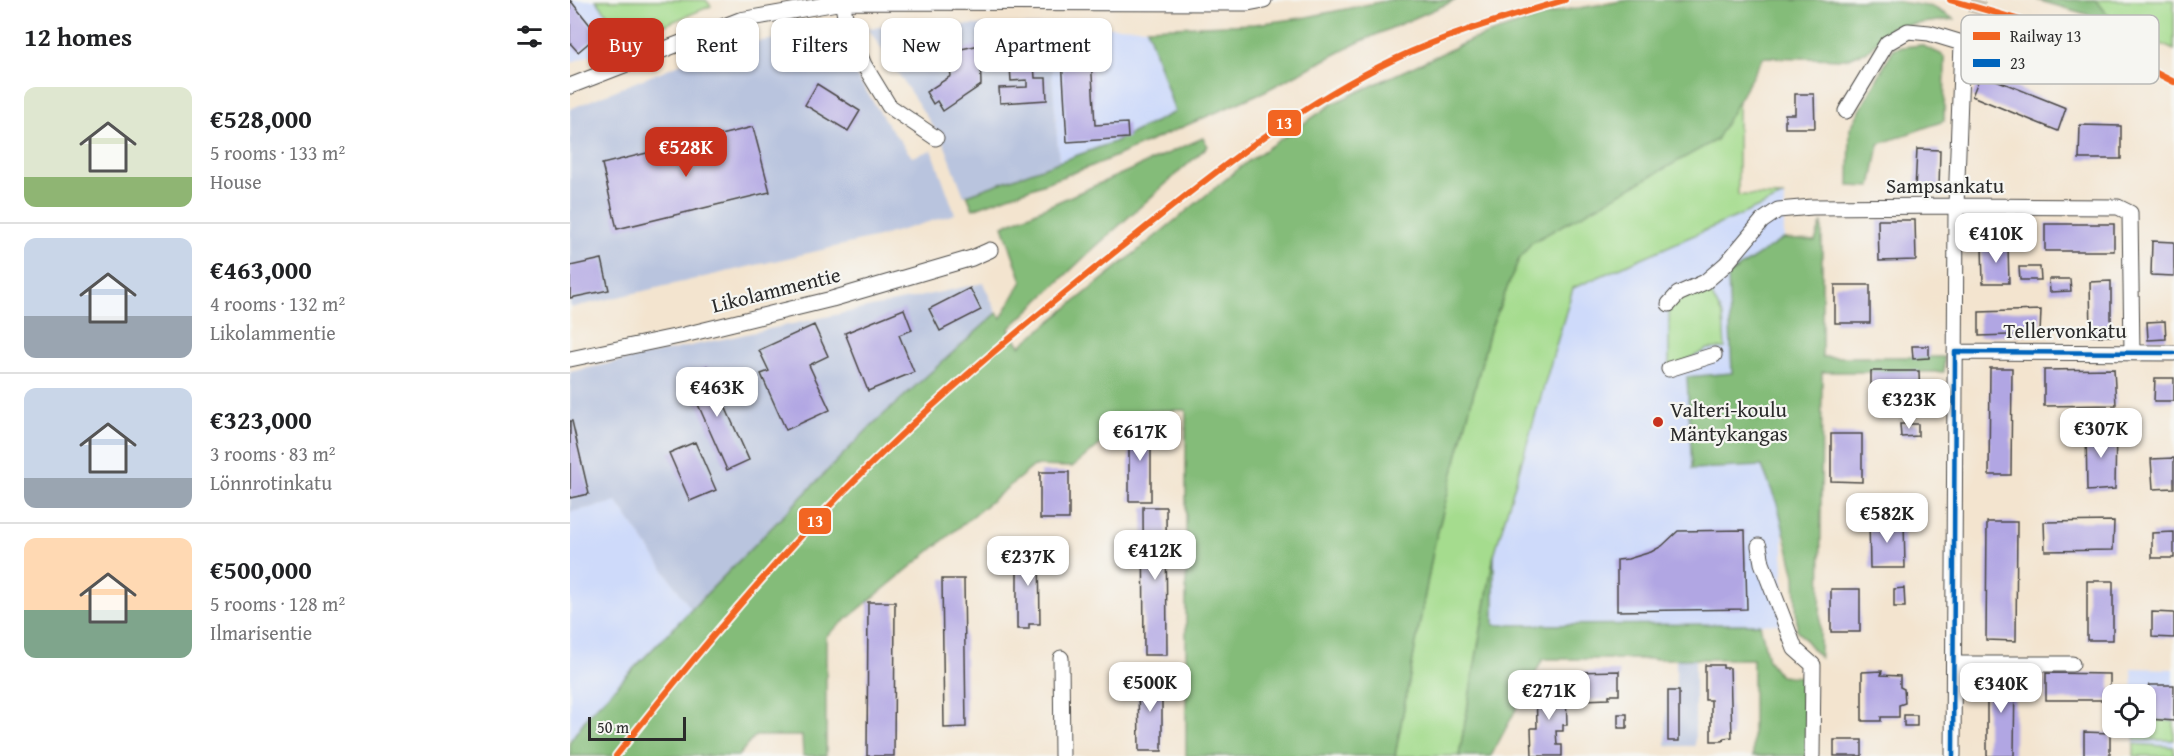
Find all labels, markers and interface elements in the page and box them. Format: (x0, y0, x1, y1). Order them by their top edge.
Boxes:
legend (1961, 15, 2159, 84)
text: 12 homes (24, 17, 132, 56)
chip: Buy (588, 18, 664, 72)
chip: Rent (676, 18, 759, 72)
chip: Filters (771, 18, 869, 72)
chip: New (881, 18, 962, 72)
chip: Apartment (974, 18, 1112, 72)
icon: filters (513, 20, 546, 53)
text: Railway 13 (2010, 24, 2081, 48)
text: 23 (2010, 51, 2025, 75)
text: €528,000 (210, 99, 312, 138)
line badge: 13 (1267, 109, 1302, 137)
icon: home (72, 111, 144, 183)
text: 13 (1276, 111, 1292, 135)
pin: €528K (644, 127, 728, 178)
text: €528K (659, 132, 713, 161)
text: 5 rooms · 133 m² (210, 138, 345, 167)
text: House (210, 167, 262, 196)
street label: Sampsankatu (1886, 170, 2005, 201)
pin: €410K (1954, 213, 2038, 264)
text: €410K (1969, 218, 2023, 247)
text: €463,000 (210, 250, 312, 289)
street label: Likolammentie (708, 258, 844, 321)
icon: home (72, 262, 144, 334)
text: 4 rooms · 132 m² (210, 289, 345, 318)
street label: Tellervonkatu (2003, 315, 2127, 346)
text: Likolammentie (210, 318, 336, 347)
pin: €463K (675, 367, 759, 418)
text: €463K (690, 372, 744, 401)
pin: €323K (1867, 379, 1951, 430)
text: €323K (1882, 384, 1936, 413)
place label: Valteri-koulu Mäntykangas (1670, 394, 1788, 449)
text: €323,000 (210, 400, 312, 439)
pin: €307K (2059, 408, 2143, 459)
pin: €617K (1098, 411, 1182, 462)
icon: home (72, 412, 144, 484)
text: €307K (2074, 413, 2128, 442)
marker: Valteri-koulu Mäntykangas (1651, 415, 1665, 429)
text: €617K (1113, 416, 1167, 445)
text: 3 rooms · 83 m² (210, 439, 336, 468)
text: Lönnrotinkatu (210, 468, 332, 497)
pin: €582K (1845, 493, 1929, 544)
text: €582K (1860, 498, 1914, 527)
line badge: 13 (798, 507, 832, 535)
text: 13 (807, 509, 823, 533)
pin: €412K (1113, 530, 1197, 581)
text: €412K (1128, 535, 1182, 564)
pin: €237K (986, 536, 1070, 587)
text: €237K (1001, 541, 1055, 570)
text: €500,000 (210, 550, 312, 589)
icon: home (72, 562, 144, 634)
text: 5 rooms · 128 m² (210, 589, 345, 618)
text: Ilmarisentie (210, 618, 312, 647)
pin: €500K (1108, 662, 1192, 713)
pin: €340K (1959, 663, 2043, 714)
text: €500K (1123, 667, 1177, 696)
text: €340K (1974, 668, 2028, 697)
pin: €271K (1507, 670, 1591, 721)
text: €271K (1522, 675, 1576, 704)
map controls (2102, 684, 2156, 738)
button: locate (2102, 684, 2156, 738)
scale bar (588, 714, 686, 742)
text: 50 m (597, 715, 629, 739)

